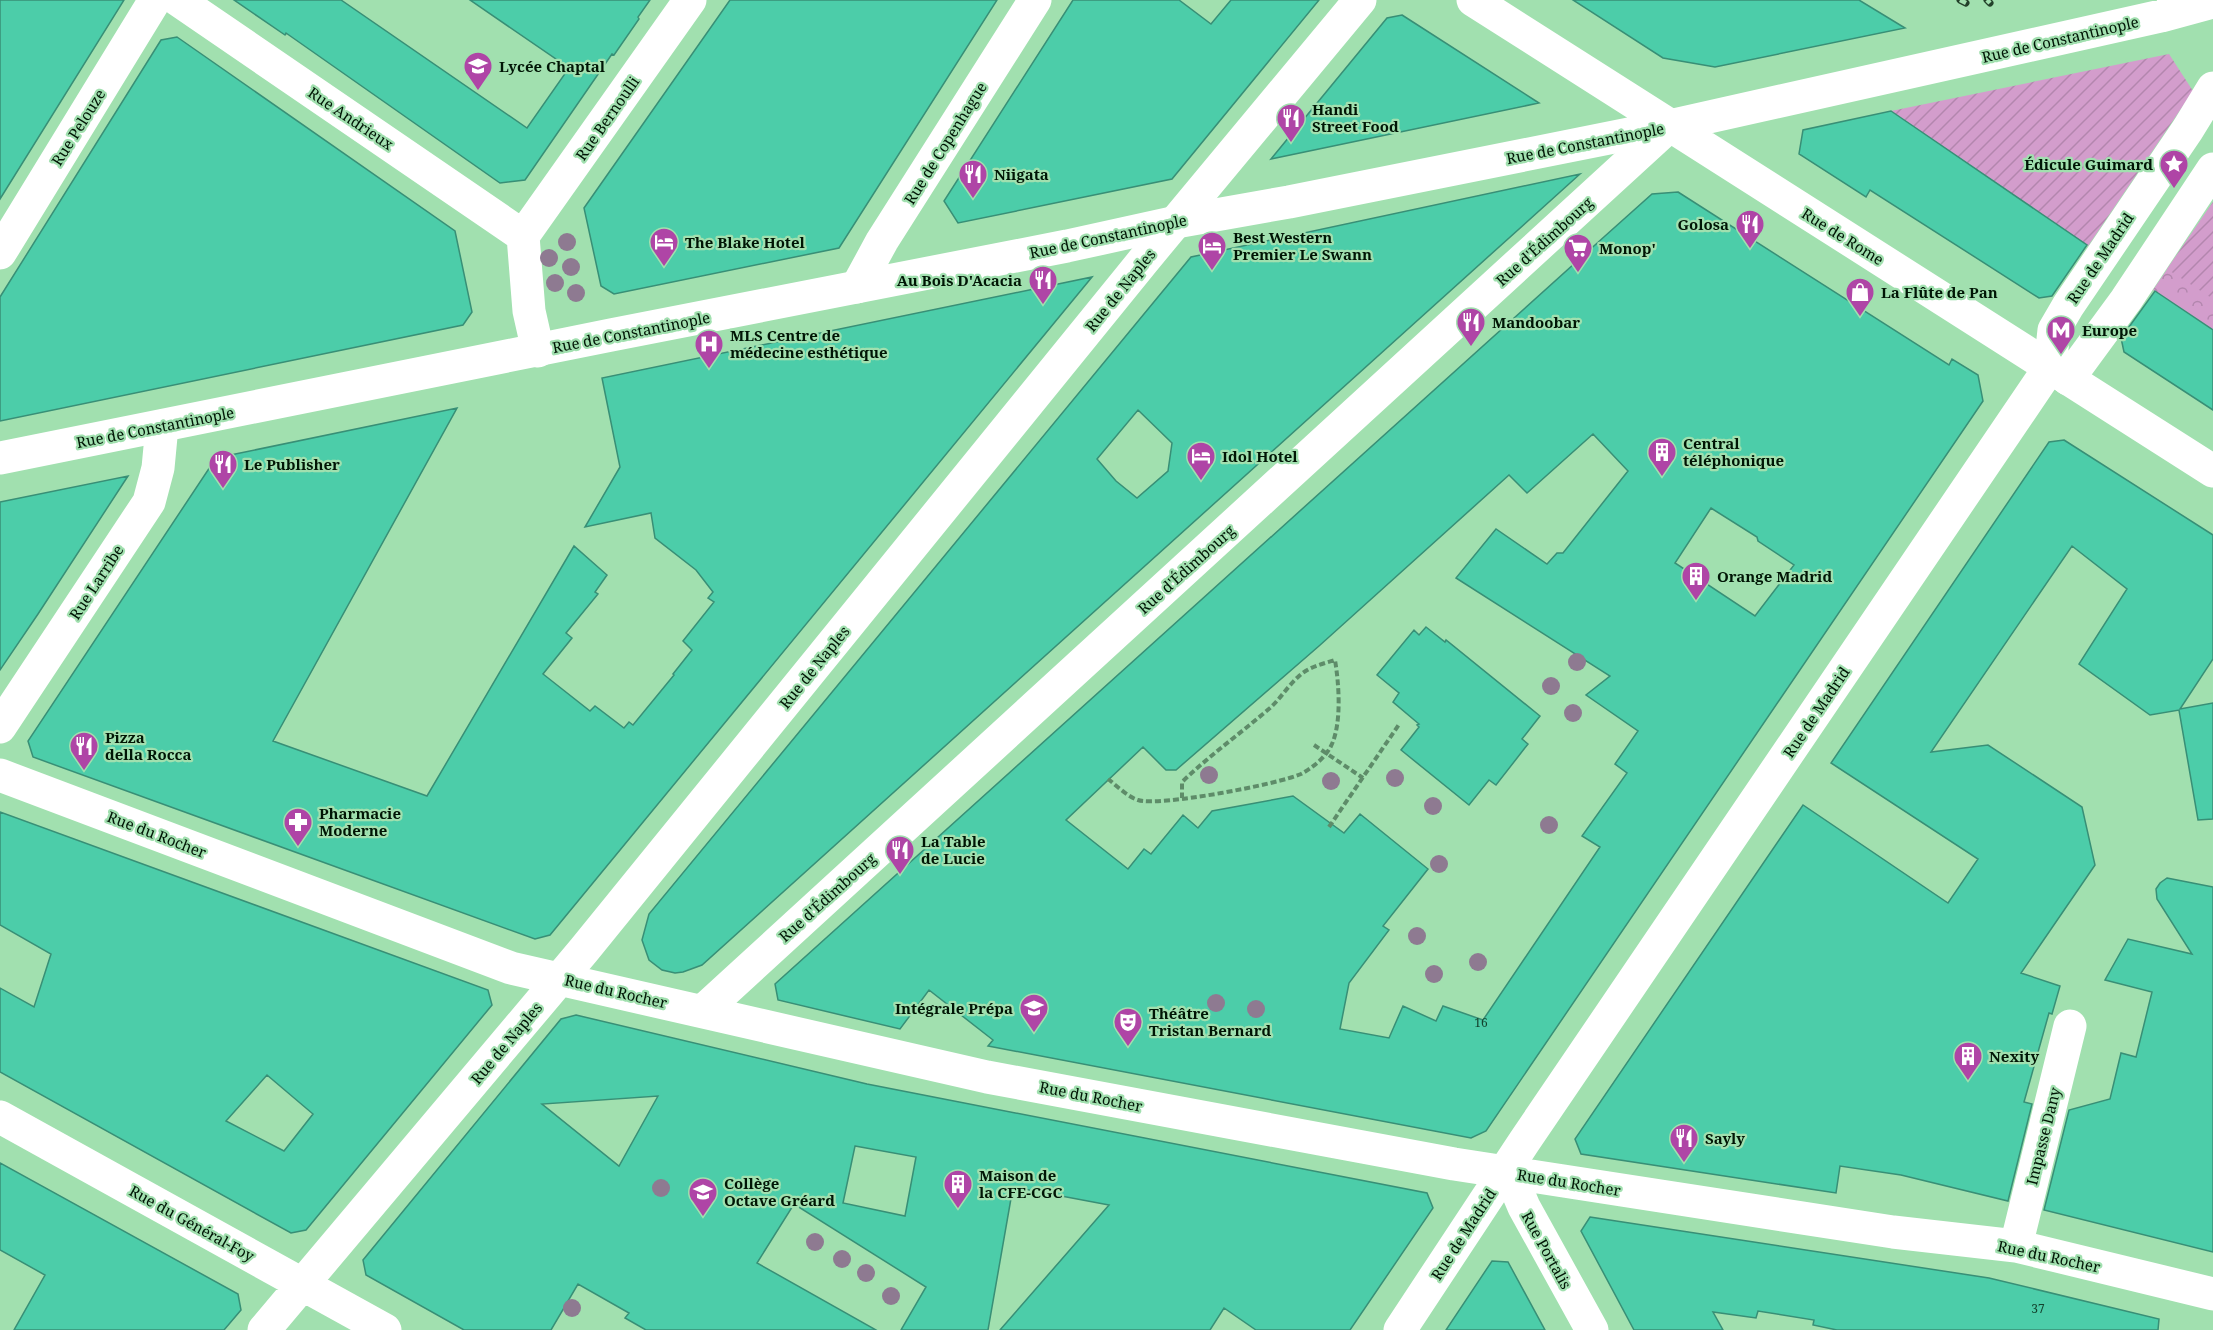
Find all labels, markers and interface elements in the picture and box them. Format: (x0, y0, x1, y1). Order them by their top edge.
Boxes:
street label: Rue de Constantinople (1980, 11, 2140, 67)
school or university icon: Lycée Chaptal (462, 50, 494, 92)
place label: Lycée Chaptal (499, 56, 606, 76)
street label: Rue Bernoulli (571, 72, 643, 164)
street label: Rue de Copenhague (899, 78, 991, 208)
street label: Rue Andrieux (304, 82, 398, 154)
street label: Rue Pelouze (46, 85, 110, 169)
place label: Handi Street Food (1312, 99, 1399, 136)
restaurant icon: Handi Street Food (1275, 102, 1307, 144)
street label: Rue de Constantinople (1504, 118, 1666, 168)
place icon: Édicule Guimard (2158, 148, 2190, 190)
place label: Édicule Guimard (2024, 154, 2153, 174)
restaurant icon: Niigata (957, 158, 989, 200)
place label: Niigata (994, 164, 1049, 184)
street label: Rue d'Édimbourg (1491, 192, 1597, 290)
street label: Rue de Rome (1798, 203, 1888, 269)
restaurant icon: Golosa (1734, 208, 1766, 250)
street label: Rue de Madrid (2062, 209, 2138, 307)
street label: Rue de Constantinople (1027, 210, 1189, 262)
place label: Golosa (1678, 214, 1729, 234)
hotel icon: The Blake Hotel (648, 226, 680, 268)
place label: Best Western Premier Le Swann (1233, 227, 1372, 264)
hotel icon: Best Western Premier Le Swann (1196, 230, 1228, 272)
place label: The Blake Hotel (685, 232, 806, 252)
supermarket icon: Monop' (1562, 232, 1594, 274)
place label: Monop' (1599, 238, 1656, 258)
street label: Rue de Naples (1080, 244, 1160, 336)
restaurant icon: Au Bois D'Acacia (1027, 264, 1059, 306)
place label: Au Bois D'Acacia (897, 270, 1022, 290)
shop icon: La Flûte de Pan (1844, 276, 1876, 318)
place label: La Flûte de Pan (1881, 282, 1998, 302)
restaurant icon: Mandoobar (1455, 306, 1487, 348)
street label: Rue de Constantinople (550, 307, 712, 357)
place label: Mandoobar (1492, 312, 1580, 332)
metro station icon: Europe (2045, 314, 2077, 356)
place label: Europe (2082, 320, 2137, 340)
place label: MLS Centre de médecine esthétique (730, 325, 887, 362)
hospital icon: MLS Centre de médecine esthétique (693, 328, 725, 370)
street label: Rue de Constantinople (74, 402, 236, 452)
place label: Central téléphonique (1683, 433, 1784, 470)
building icon: Central téléphonique (1646, 436, 1678, 478)
hotel icon: Idol Hotel (1185, 440, 1217, 482)
place label: Idol Hotel (1222, 446, 1298, 466)
restaurant icon: Le Publisher (207, 448, 239, 490)
place label: Le Publisher (244, 454, 340, 474)
street label: Rue d'Édimbourg (1133, 520, 1239, 618)
street label: Rue Larribe (64, 541, 128, 623)
building icon: Orange Madrid (1680, 560, 1712, 602)
place label: Orange Madrid (1717, 566, 1832, 586)
street label: Rue de Naples (774, 621, 854, 713)
street label: Rue de Madrid (1778, 663, 1854, 761)
place label: Pizza della Rocca (105, 727, 191, 764)
restaurant icon: Pizza della Rocca (68, 730, 100, 772)
place label: Pharmacie Moderne (319, 803, 401, 840)
street label: Rue du Rocher (105, 806, 209, 862)
pharmacy icon: Pharmacie Moderne (282, 806, 314, 848)
place label: La Table de Lucie (921, 831, 986, 868)
restaurant icon: La Table de Lucie (884, 834, 916, 876)
street label: Rue d'Édimbourg (774, 848, 880, 946)
street label: Rue du Rocher (563, 970, 669, 1012)
school or university icon: Intégrale Prépa (1018, 992, 1050, 1034)
street label: Rue de Naples (466, 998, 546, 1088)
place label: Intégrale Prépa (895, 998, 1013, 1018)
place label: Théâtre Tristan Bernard (1149, 1003, 1271, 1040)
theatre icon: Théâtre Tristan Bernard (1112, 1006, 1144, 1048)
house number: 16 (1474, 1014, 1488, 1031)
building icon: Nexity (1952, 1040, 1984, 1082)
place label: Nexity (1989, 1046, 2039, 1066)
street label: Rue du Rocher (1038, 1076, 1144, 1116)
street label: Impasse Dany (2021, 1085, 2065, 1187)
restaurant icon: Sayly (1668, 1122, 1700, 1164)
place label: Sayly (1705, 1128, 1745, 1148)
street label: Rue du Rocher (1516, 1164, 1622, 1200)
place label: Maison de la CFE-CGC (979, 1165, 1063, 1202)
building icon: Maison de la CFE-CGC (942, 1168, 974, 1210)
place label: Collège Octave Gréard (724, 1173, 835, 1210)
school or university icon: Collège Octave Gréard (687, 1176, 719, 1218)
street label: Rue du Général-Foy (126, 1180, 259, 1266)
street label: Rue de Madrid (1426, 1184, 1500, 1284)
street label: Rue Portalis (1517, 1208, 1577, 1293)
street label: Rue du Rocher (1996, 1235, 2102, 1277)
house number: 37 (2031, 1300, 2045, 1317)

